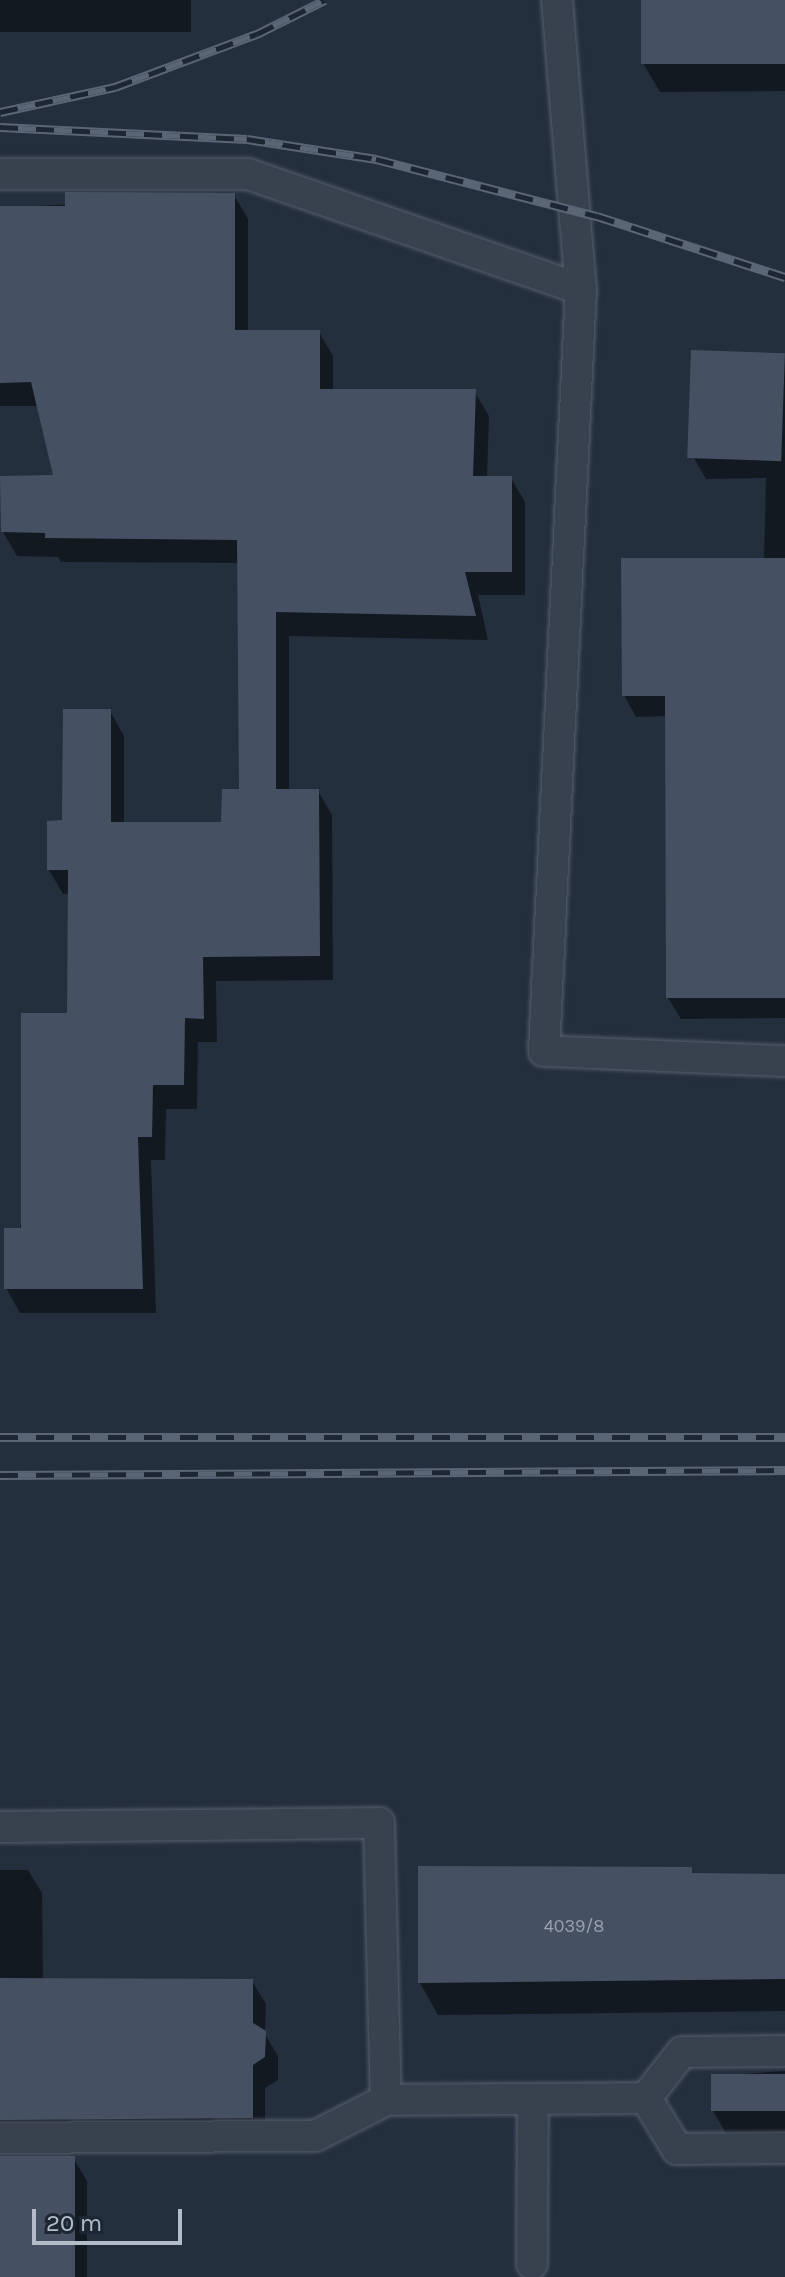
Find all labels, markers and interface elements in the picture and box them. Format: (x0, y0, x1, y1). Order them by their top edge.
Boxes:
house number: 4039/8 (544, 1915, 604, 1937)
scale bar (36, 2193, 186, 2243)
text: 20 m (46, 2209, 102, 2237)

